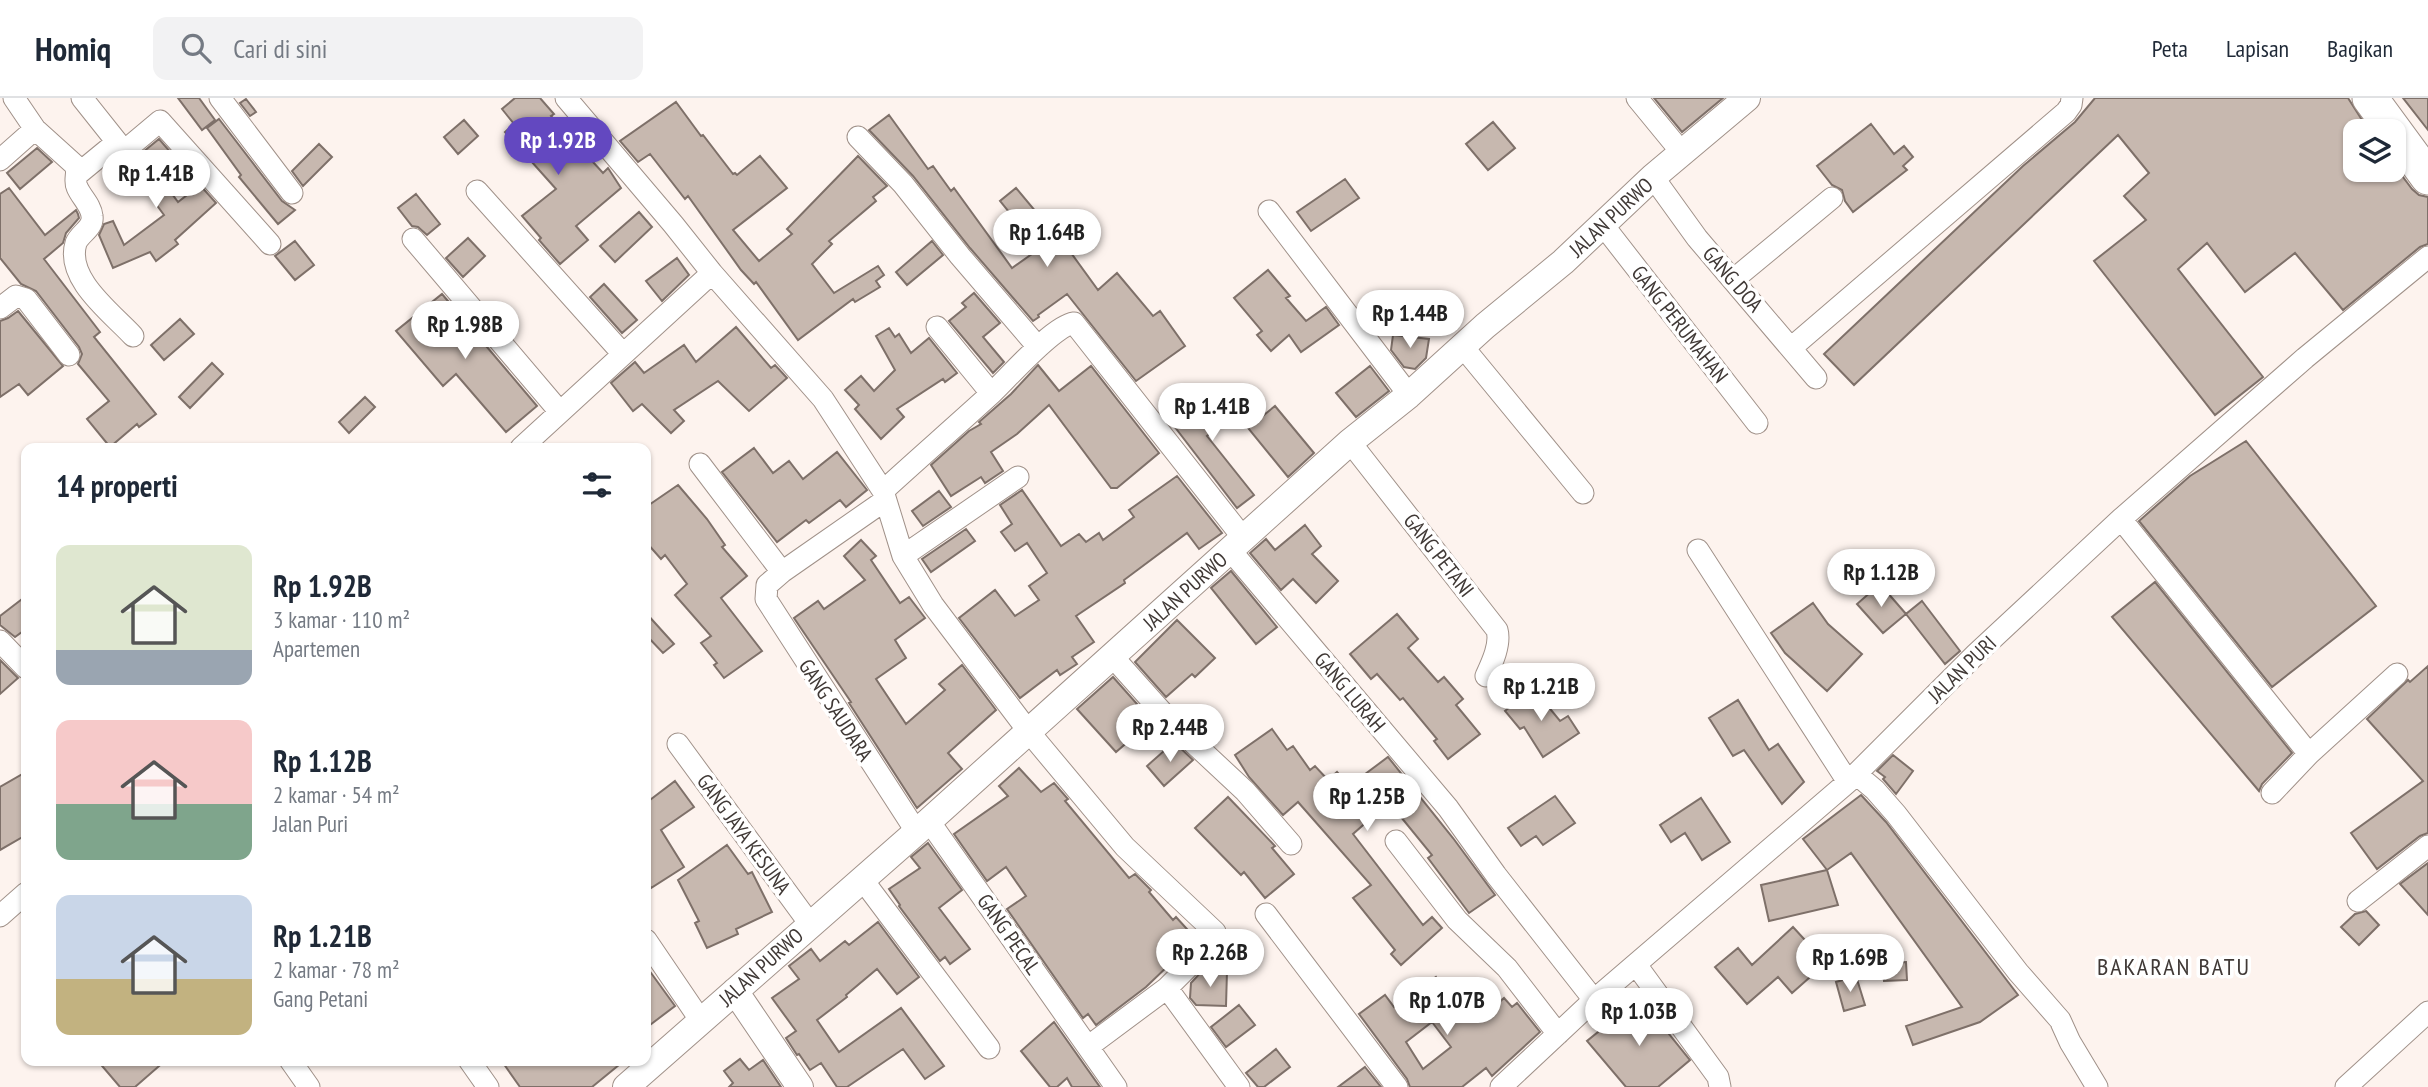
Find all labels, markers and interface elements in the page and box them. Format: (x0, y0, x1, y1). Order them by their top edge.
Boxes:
search box (153, 17, 643, 80)
text: Homiq (35, 27, 111, 70)
icon: search (177, 29, 215, 67)
text: Cari di sini (233, 32, 327, 65)
text: Peta (2152, 33, 2188, 64)
text: Lapisan (2226, 33, 2289, 64)
text: Bagikan (2327, 33, 2393, 64)
pin: Rp 1.92B (486, 118, 630, 177)
map controls (2343, 119, 2406, 182)
button: layers (2343, 119, 2406, 182)
text: Rp 1.92B (520, 125, 596, 154)
pin: Rp 1.41B (84, 150, 228, 210)
text: Rp 1.41B (118, 158, 194, 187)
street label: JALAN PURWO (1563, 171, 1658, 263)
pin: Rp 1.64B (975, 209, 1119, 269)
text: Rp 1.64B (1009, 217, 1085, 246)
street label: GANG DOA (1697, 241, 1769, 317)
street label: GANG PERUMAHAN (1626, 260, 1734, 388)
pin: Rp 1.44B (1338, 290, 1482, 350)
text: Rp 1.44B (1372, 298, 1448, 327)
pin: Rp 1.98B (393, 302, 537, 361)
text: Rp 1.98B (427, 309, 503, 338)
pin: Rp 1.41B (1140, 384, 1284, 443)
text: Rp 1.41B (1174, 391, 1250, 420)
text: 14 properti (56, 466, 178, 505)
icon: filters (578, 466, 616, 504)
street label: GANG PETANI (1398, 508, 1480, 602)
street label: JALAN PURWO (1136, 546, 1233, 637)
pin: Rp 1.12B (1809, 550, 1953, 609)
text: Rp 1.12B (1843, 557, 1919, 586)
text: Rp 1.92B (273, 566, 372, 605)
icon: home (112, 573, 196, 657)
text: 3 kamar · 110 m² (273, 605, 410, 634)
street label: JALAN PURI (1921, 630, 2002, 709)
text: Apartemen (273, 634, 360, 663)
street label: GANG LURAH (1309, 646, 1391, 738)
street label: GANG SAUDARA (793, 654, 879, 766)
pin: Rp 1.21B (1469, 664, 1613, 723)
text: Rp 1.21B (1503, 671, 1579, 700)
pin: Rp 2.44B (1098, 704, 1242, 764)
text: Rp 2.44B (1132, 712, 1208, 741)
text: Rp 1.12B (273, 741, 372, 780)
icon: home (112, 748, 196, 832)
street label: GANG JAYA KESUNA (691, 768, 797, 900)
pin: Rp 1.25B (1295, 774, 1439, 833)
text: 2 kamar · 54 m² (273, 780, 400, 809)
text: Rp 1.25B (1329, 781, 1405, 810)
text: Jalan Puri (273, 809, 348, 838)
street label: GANG PECAL (971, 888, 1047, 980)
text: Rp 1.21B (273, 916, 372, 955)
street label: JALAN PURWO (712, 922, 809, 1013)
icon: home (112, 923, 196, 1007)
pin: Rp 2.26B (1138, 930, 1282, 989)
pin: Rp 1.69B (1778, 934, 1922, 994)
text: Rp 2.26B (1172, 937, 1248, 966)
text: Rp 1.69B (1812, 942, 1888, 971)
district label: BAKARAN BATU (2097, 951, 2251, 982)
text: 2 kamar · 78 m² (273, 955, 400, 984)
pin: Rp 1.07B (1375, 978, 1519, 1037)
text: Gang Petani (273, 984, 368, 1013)
text: Rp 1.07B (1409, 985, 1485, 1014)
pin: Rp 1.03B (1567, 988, 1711, 1048)
text: Rp 1.03B (1601, 996, 1677, 1025)

